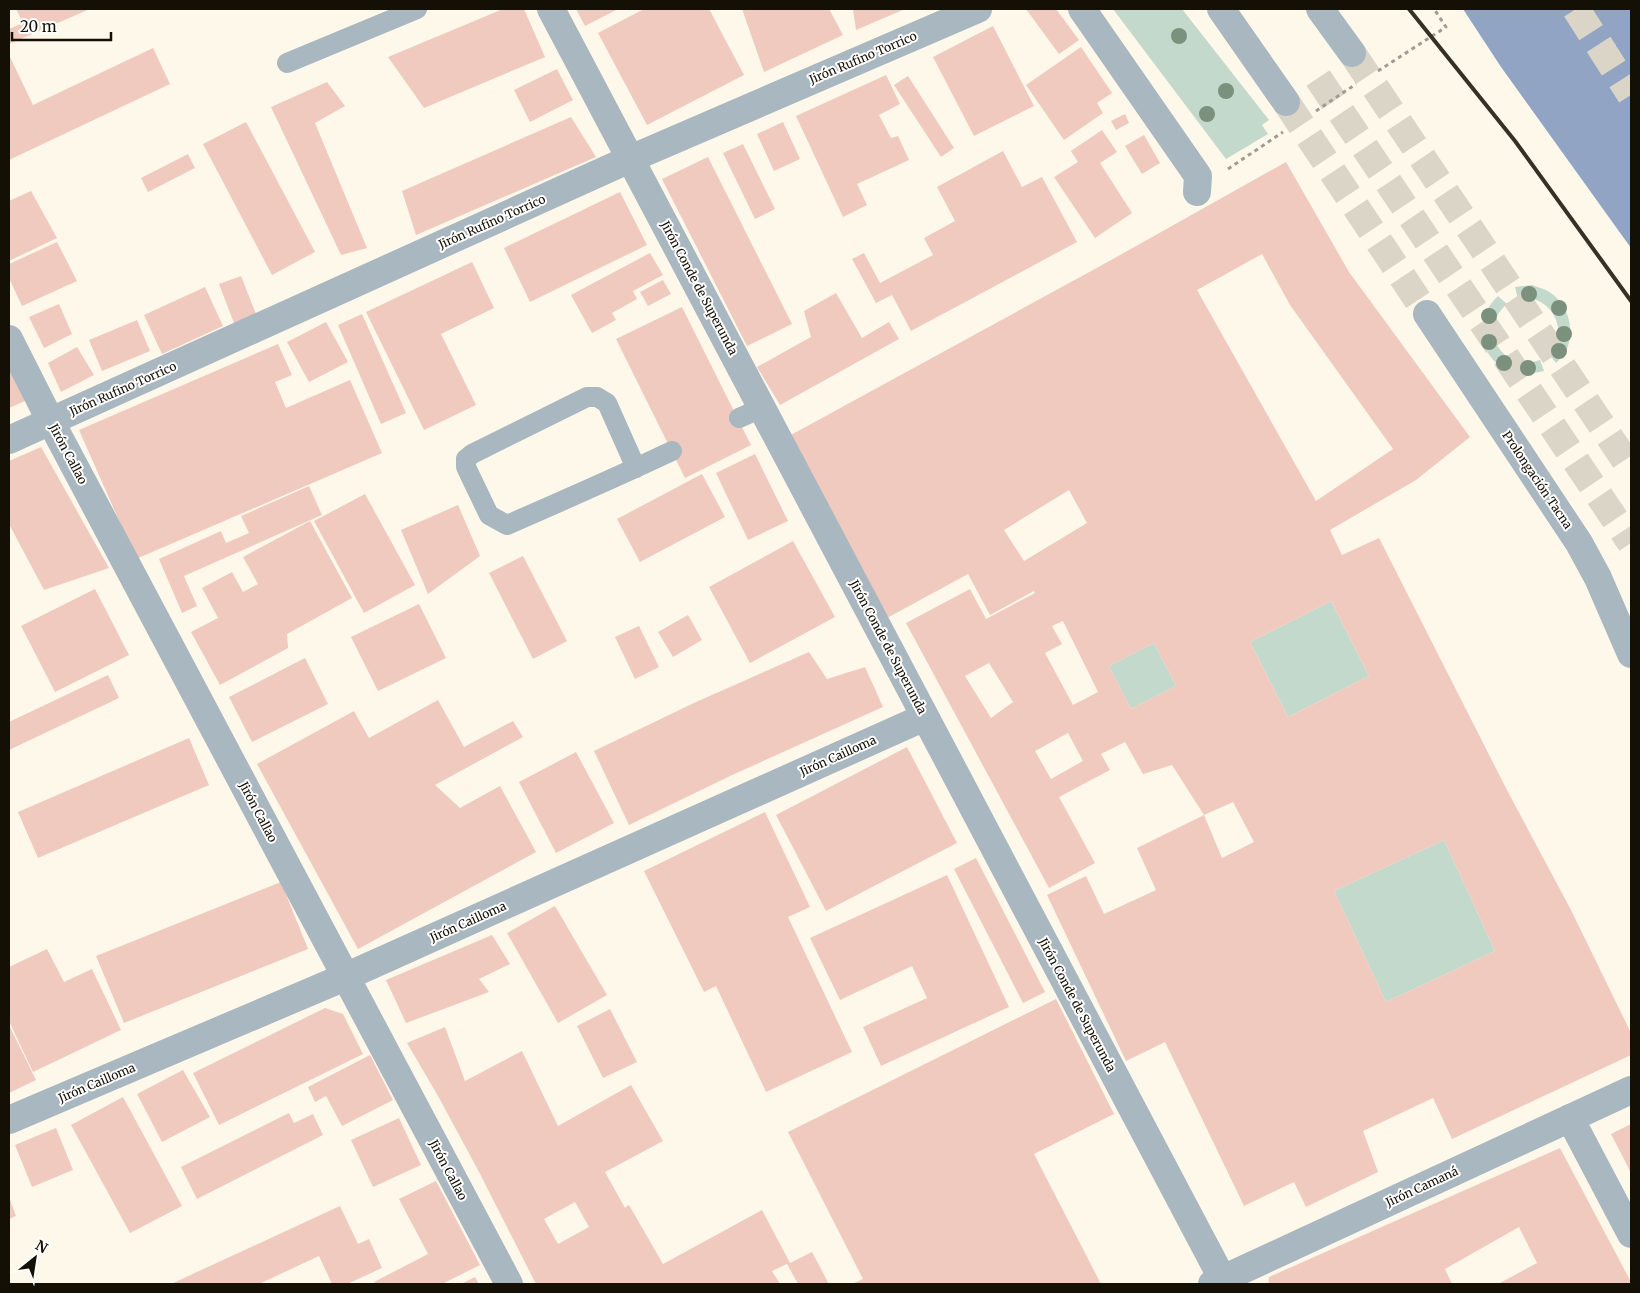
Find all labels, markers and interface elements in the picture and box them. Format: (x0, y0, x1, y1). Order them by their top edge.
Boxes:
scale bar (12, 10, 111, 42)
text: 20 m (20, 17, 57, 36)
street label: Jirón Rufino Torrico (806, 28, 919, 87)
street label: Jirón Rufino Torrico (435, 191, 548, 252)
street label: Jirón Conde de Superunda (657, 217, 741, 358)
street label: Jirón Rufino Torrico (66, 358, 179, 419)
street label: Jirón Callao (46, 420, 91, 487)
street label: Prolongación Tacna (1499, 428, 1576, 532)
street label: Jirón Conde de Superunda (846, 576, 930, 717)
street label: Jirón Cailloma (796, 732, 879, 779)
street label: Jirón Callao (236, 778, 281, 845)
street label: Jirón Cailloma (426, 898, 509, 945)
street label: Jirón Conde de Superunda (1035, 934, 1119, 1075)
street label: Jirón Cailloma (55, 1059, 138, 1106)
street label: Jirón Callao (426, 1136, 471, 1203)
street label: Jirón Camaná (1382, 1163, 1461, 1210)
north arrow (10, 1233, 60, 1283)
text: N (32, 1236, 51, 1257)

